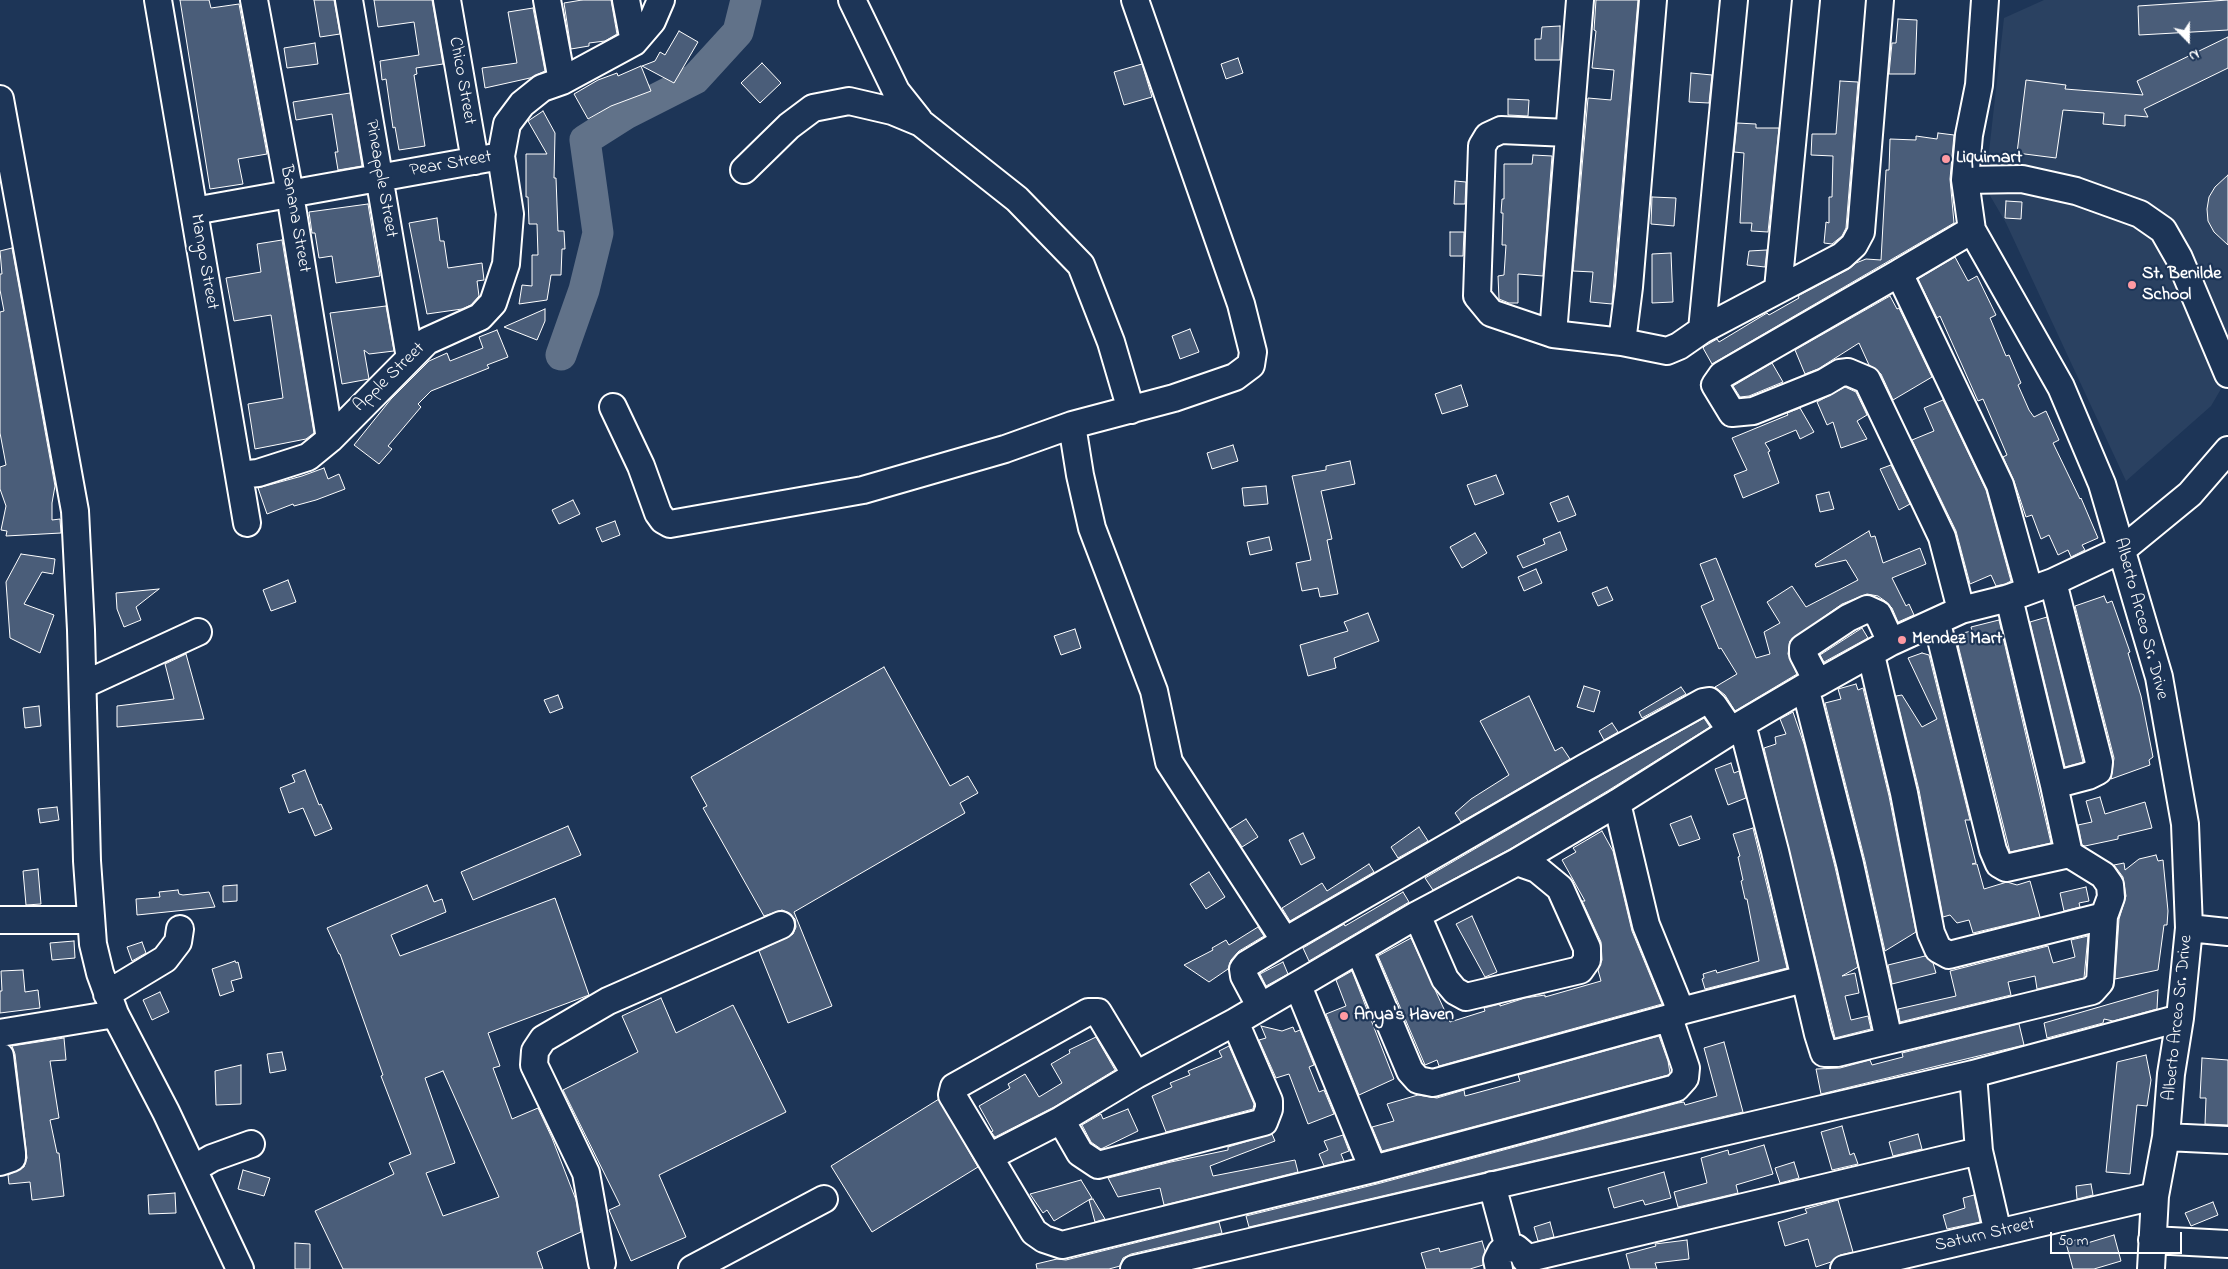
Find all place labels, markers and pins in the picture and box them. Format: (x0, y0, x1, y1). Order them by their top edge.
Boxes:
place label: Liquimart (1956, 148, 2022, 170)
marker: Liquimart (1940, 153, 1952, 165)
place label: St. Benilde School (2142, 264, 2221, 306)
marker: St. Benilde School (2126, 279, 2138, 291)
place label: Mendez Mart (1912, 629, 2002, 651)
marker: Mendez Mart (1896, 634, 1908, 646)
place label: Anya's Haven (1354, 1005, 1454, 1027)
marker: Anya's Haven (1338, 1010, 1350, 1022)

